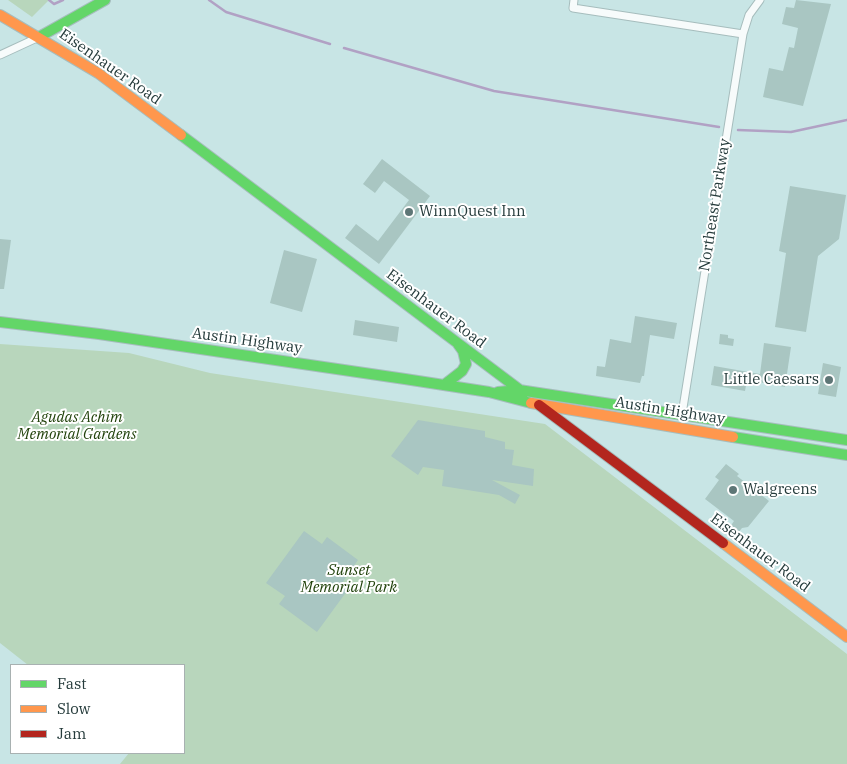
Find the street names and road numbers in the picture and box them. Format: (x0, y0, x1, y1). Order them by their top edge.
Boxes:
street label: Eisenhauer Road (56, 25, 164, 109)
street label: Northeast Parkway (696, 137, 734, 273)
street label: Eisenhauer Road (383, 266, 489, 352)
street label: Austin Highway (191, 324, 303, 358)
street label: Austin Highway (614, 393, 726, 429)
street label: Eisenhauer Road (707, 510, 813, 596)

